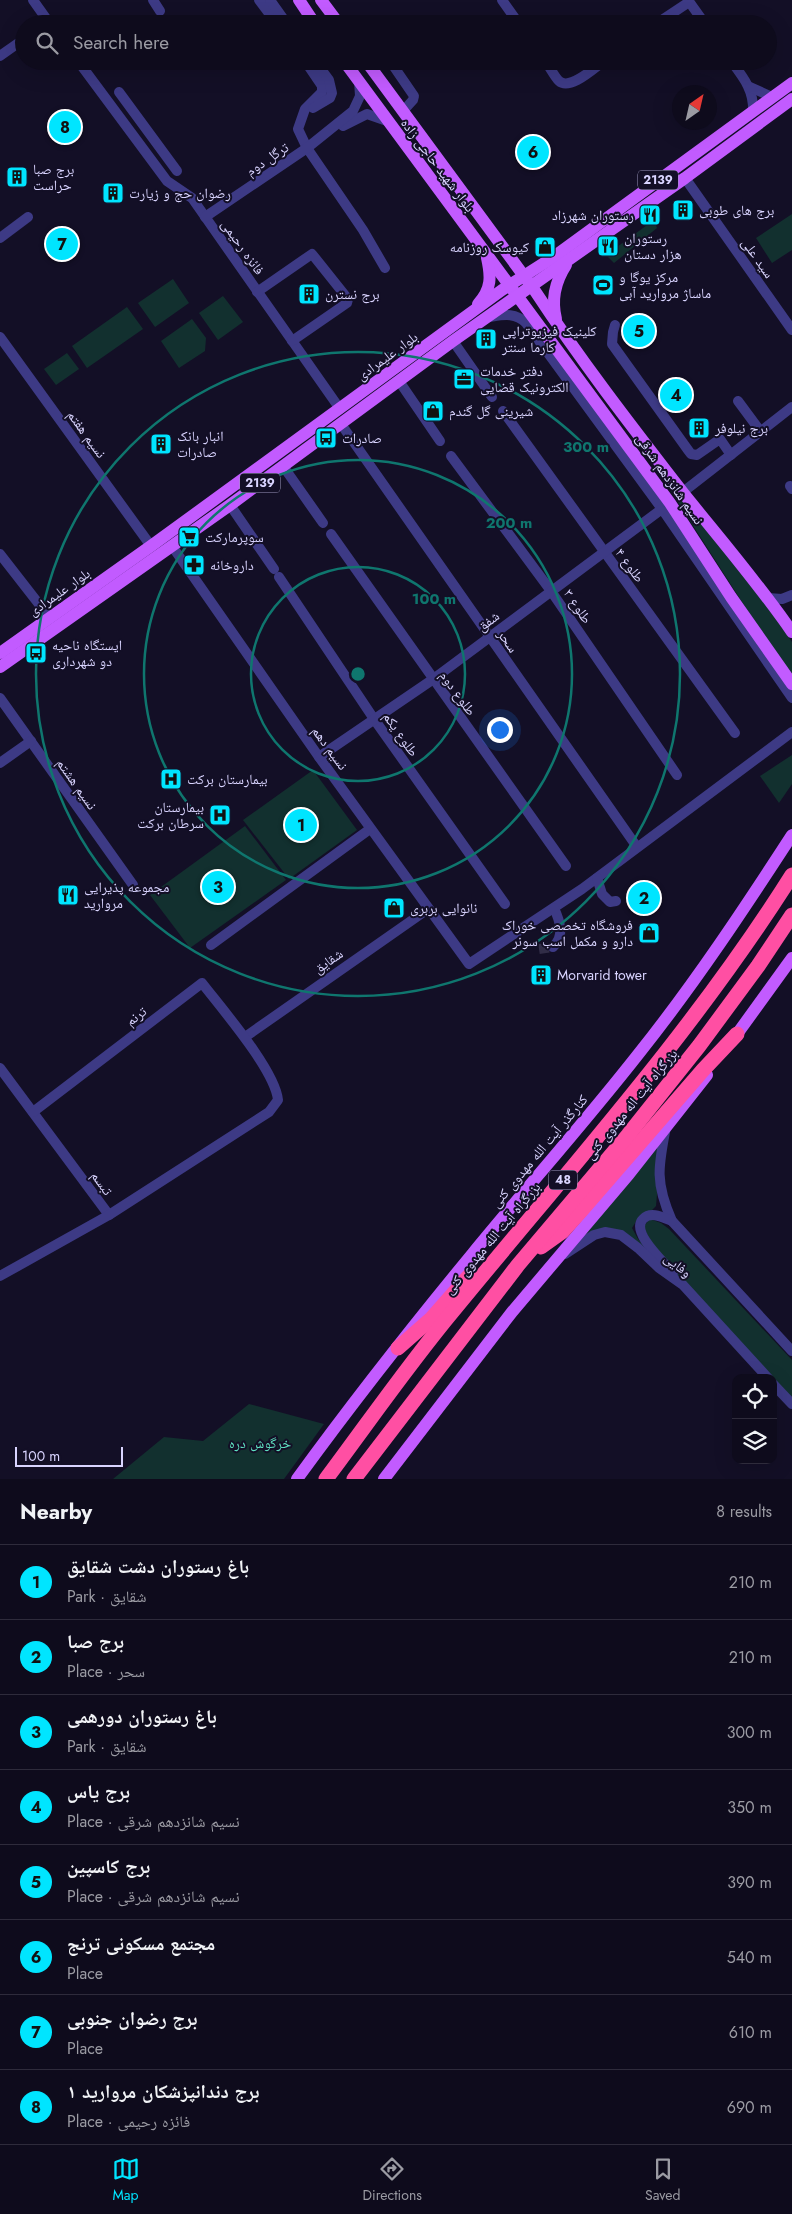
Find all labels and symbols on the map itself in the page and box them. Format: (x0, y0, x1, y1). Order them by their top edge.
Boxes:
north arrow (672, 85, 717, 130)
pin: 8 (49, 108, 81, 146)
street label: بلوار شهید حاجی زاده (396, 114, 480, 216)
pin: 6 (517, 133, 549, 171)
street label: ترگل دوم (242, 137, 293, 181)
place label: برج صبا حراست (33, 159, 74, 195)
building icon: برج صبا حراست (5, 165, 29, 189)
road number: 2139 (638, 170, 678, 190)
building icon: رضوان حج و زیارت (101, 181, 125, 205)
place label: رضوان حج و زیارت (129, 183, 231, 203)
building icon: برج های طوبی (671, 198, 695, 222)
place label: برج های طوبی (699, 200, 775, 220)
restaurant icon: رستوران شهرزاد (638, 203, 662, 227)
place label: رستوران شهرزاد (552, 205, 634, 225)
street label: فائزه رحیمی (217, 215, 269, 279)
pin: 7 (46, 225, 78, 263)
place label: رستوران هزار دستان (624, 228, 682, 264)
restaurant icon: رستوران هزار دستان (596, 234, 620, 258)
street label: سید علی (737, 234, 779, 282)
shop icon: کیوسک روزنامه (533, 235, 557, 259)
place label: کیوسک روزنامه (450, 237, 529, 257)
place label: مرکز یوگا و ماساژ مروارید آبی (619, 267, 711, 303)
sports icon: مرکز یوگا و ماساژ مروارید آبی (591, 273, 615, 297)
building icon: برج نسترن (297, 282, 321, 306)
place label: برج نسترن (325, 284, 380, 304)
pin: 5 (623, 312, 655, 350)
place label: کلینیک فیزیوتراپی کارما سنتر (501, 321, 597, 357)
street label: بلوار علیمرادی (352, 327, 422, 385)
building icon: کلینیک فیزیوتراپی کارما سنتر (474, 327, 498, 351)
place label: دفتر خدمات الکترونیک قضایی (480, 361, 569, 397)
office icon: دفتر خدمات الکترونیک قضایی (452, 367, 476, 391)
pin: 4 (660, 376, 692, 414)
shop icon: شیرینی گل گندم (421, 399, 445, 423)
place label: شیرینی گل گندم (449, 401, 533, 421)
street label: نسیم هفتم (63, 406, 111, 462)
building icon: برج نیلوفر (687, 416, 711, 440)
place label: برج نیلوفر (714, 418, 768, 438)
place label: انبار بانک صادرات (177, 426, 224, 462)
bus stop icon: صادرات (314, 426, 338, 450)
place label: صادرات (342, 428, 382, 448)
street label: نسیم شانزدهم شرقی (631, 429, 709, 529)
building icon: انبار بانک صادرات (149, 432, 173, 456)
text: 300 m (563, 436, 609, 458)
road number: 2139 (240, 473, 280, 492)
text: 200 m (486, 512, 532, 534)
supermarket icon: سوپرمارکت (177, 525, 201, 549)
place label: سوپرمارکت (205, 527, 264, 547)
street label: طلوع ۴ (611, 544, 649, 586)
pharmacy icon: داروخانه (182, 553, 206, 577)
place label: داروخانه (210, 555, 254, 575)
street label: بلوار علیمرادی (24, 563, 94, 621)
street label: طلوع ۳ (559, 585, 597, 627)
text: 100 m (412, 588, 456, 610)
street label: شفق (473, 606, 503, 636)
street label: سحر (492, 625, 523, 657)
place label: ایستگاه ناحیه دو شهرداری (52, 635, 122, 671)
bus stop icon: ایستگاه ناحیه دو شهرداری (24, 641, 48, 665)
centre of rings (349, 665, 367, 683)
street label: طلوع دوم (435, 666, 481, 720)
street label: طلوع یکم (378, 708, 424, 760)
your location (487, 717, 513, 743)
street label: نسیم دهم (307, 722, 353, 774)
street label: نسیم هشتم (52, 754, 102, 814)
hospital icon: بیمارستان برکت (159, 767, 183, 791)
place label: بیمارستان برکت (187, 769, 268, 789)
place label: بیمارستان سرطان برکت (137, 797, 204, 833)
hospital icon: بیمارستان سرطان برکت (208, 803, 232, 827)
pin: 1 (285, 806, 317, 844)
pin: 3 (202, 868, 234, 906)
place label: مجموعه پذیرایی مروارید (84, 877, 169, 913)
pin: 2 (628, 879, 660, 917)
restaurant icon: مجموعه پذیرایی مروارید (56, 883, 80, 907)
shop icon: نانوایی بربری (382, 896, 406, 920)
place label: نانوایی بربری (410, 898, 478, 918)
place label: فروشگاه تخصصی خوراک دارو و مکمل اسب سونر (502, 915, 633, 951)
shop icon: فروشگاه تخصصی خوراک دارو و مکمل اسب سونر (637, 921, 661, 945)
street label: شقایق (309, 944, 347, 978)
building icon: Morvarid tower (529, 963, 553, 987)
place label: Morvarid tower (557, 965, 647, 985)
street label: ترنم (121, 1001, 151, 1031)
street label: بزرگراه آیت اله مهدوی کنی (580, 1044, 682, 1164)
street label: کنارگذر آیت الله مهدوی کنی (486, 1090, 592, 1212)
street label: تبسم (86, 1167, 118, 1199)
road number: 48 (549, 1170, 577, 1190)
street label: بزرگراه آیت الله مهدوی کنی (439, 1177, 545, 1298)
street label: وفایی (660, 1248, 696, 1282)
park label: خرگوش دره (229, 1433, 291, 1453)
scale bar (15, 1444, 122, 1467)

